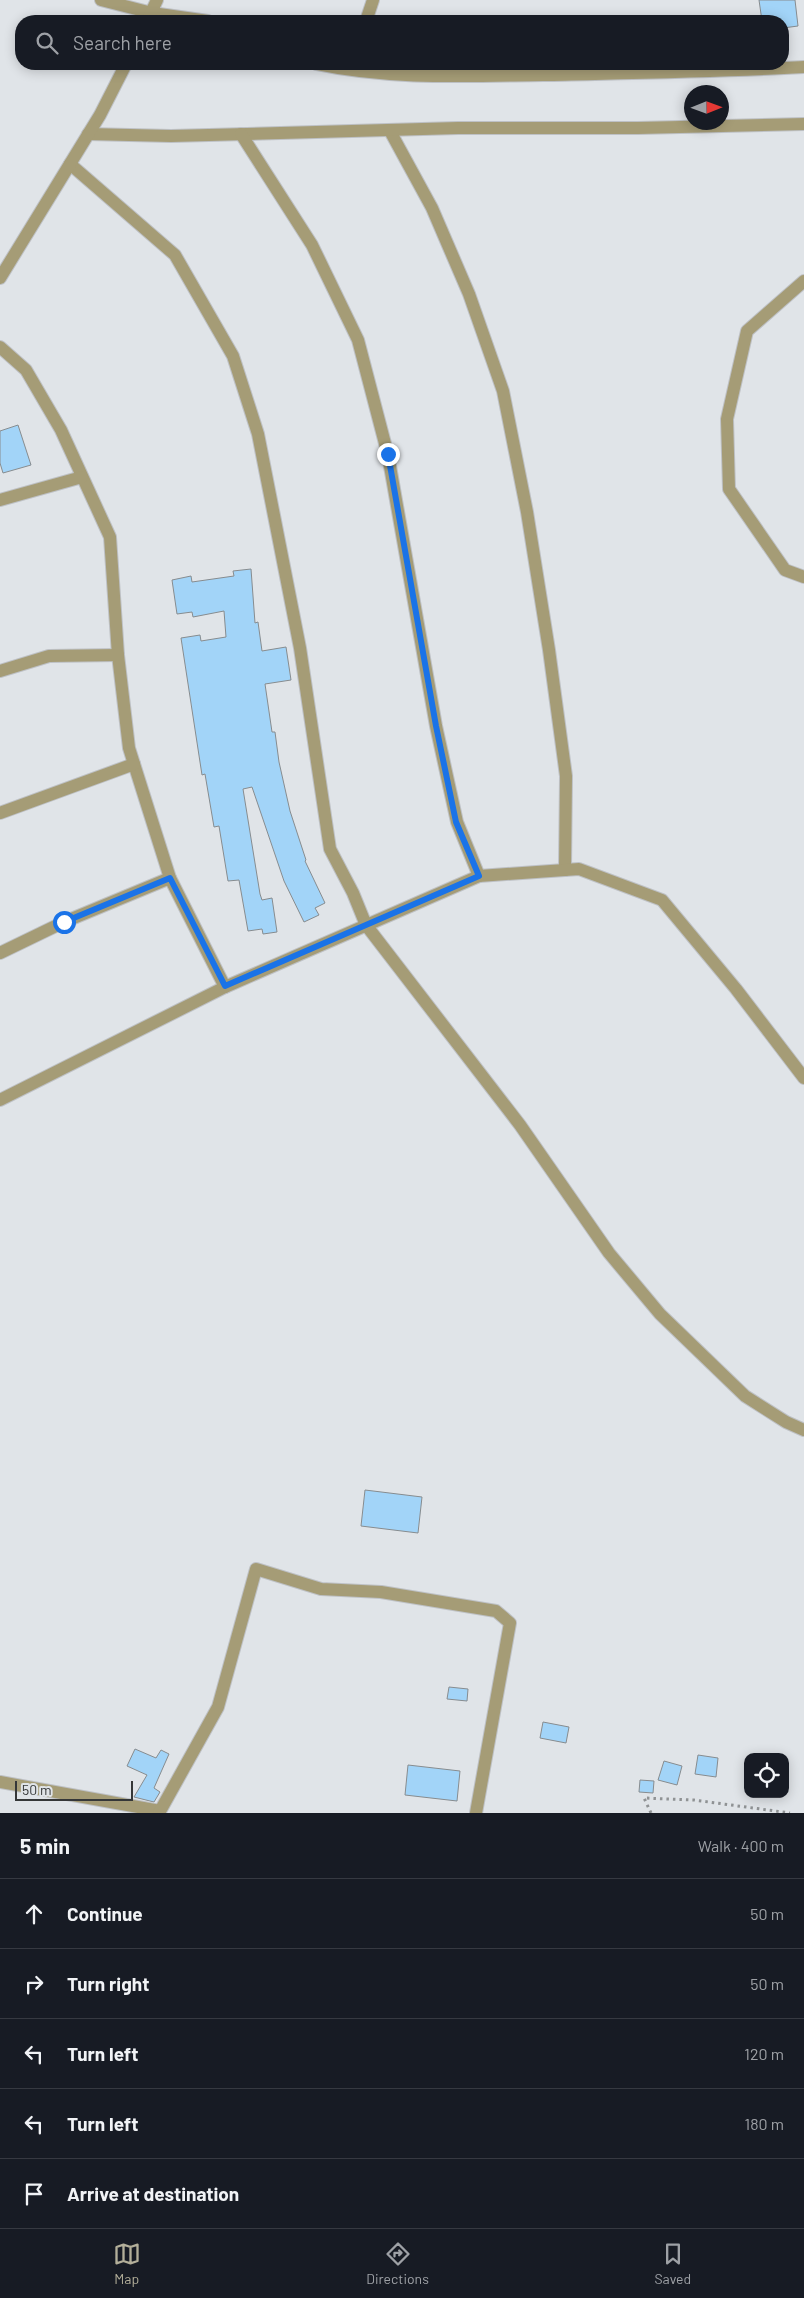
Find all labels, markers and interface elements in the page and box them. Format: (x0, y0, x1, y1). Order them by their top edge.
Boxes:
search box (15, 15, 789, 70)
icon: search (33, 29, 61, 57)
text: Search here (73, 31, 172, 54)
north arrow (684, 85, 729, 130)
route end (377, 443, 400, 466)
route start (53, 911, 76, 934)
map controls (744, 1753, 789, 1798)
button: locate (744, 1753, 789, 1798)
scale bar (15, 1778, 132, 1801)
text: 50 m (22, 1781, 51, 1798)
text: 5 min (20, 1833, 70, 1858)
text: Walk · 400 m (698, 1836, 784, 1855)
icon: ahead (20, 1900, 48, 1928)
text: Continue (67, 1902, 143, 1925)
text: 50 m (750, 1904, 784, 1923)
icon: right (20, 1970, 48, 1998)
text: Turn right (67, 1972, 149, 1995)
text: 50 m (750, 1974, 784, 1993)
icon: left (20, 2040, 48, 2068)
text: Turn left (67, 2042, 138, 2065)
text: 120 m (744, 2044, 784, 2063)
icon: left (20, 2110, 48, 2138)
text: Turn left (67, 2112, 138, 2135)
text: 180 m (745, 2114, 784, 2133)
icon: arrive (20, 2180, 48, 2208)
text: Arrive at destination (67, 2182, 239, 2205)
tab: Map (113, 2240, 141, 2287)
tab: Directions (366, 2240, 429, 2287)
tab: Saved (654, 2240, 691, 2287)

